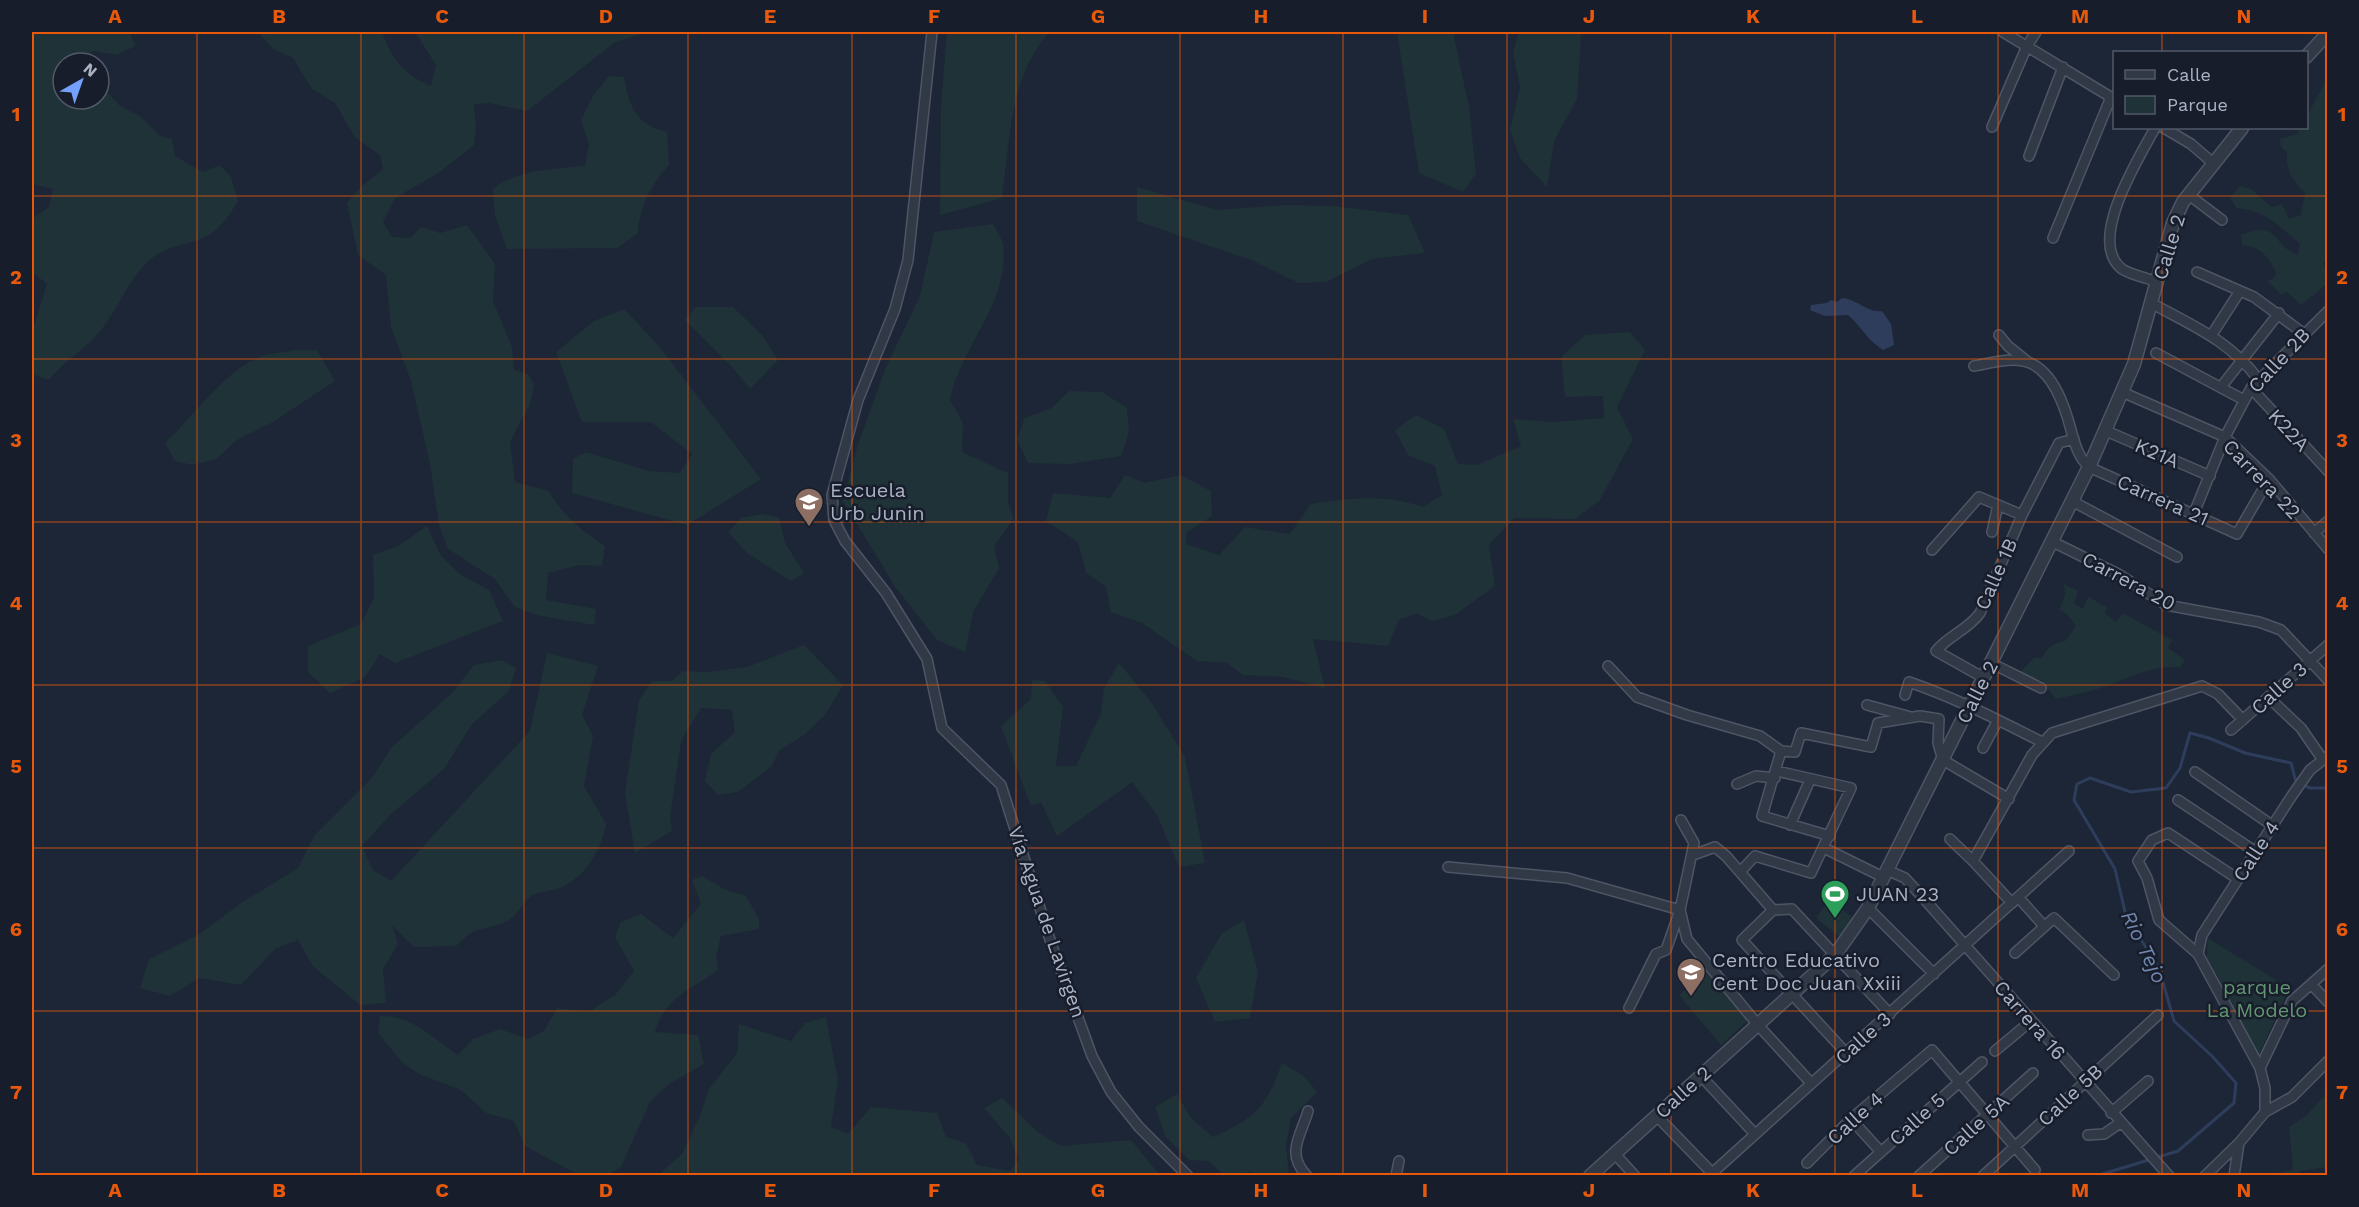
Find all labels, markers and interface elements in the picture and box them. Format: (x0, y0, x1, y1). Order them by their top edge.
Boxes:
text: A (108, 4, 122, 28)
text: B (272, 4, 286, 28)
text: C (435, 4, 449, 28)
text: D (599, 4, 613, 28)
text: E (764, 4, 776, 28)
text: F (928, 4, 940, 28)
text: G (1091, 4, 1105, 28)
text: H (1254, 4, 1268, 28)
text: I (1422, 4, 1428, 28)
text: J (1583, 4, 1595, 28)
text: K (1746, 4, 1760, 28)
text: L (1911, 4, 1923, 28)
text: M (2071, 4, 2089, 28)
text: N (2237, 4, 2251, 28)
north arrow (51, 51, 111, 111)
legend (2113, 51, 2308, 129)
text: N (80, 59, 101, 81)
text: Calle (2167, 64, 2211, 85)
text: Parque (2167, 94, 2228, 115)
text: 1 (12, 102, 20, 126)
text: 1 (2338, 102, 2346, 126)
street label: Calle 2 (2148, 211, 2190, 283)
text: 2 (10, 265, 22, 289)
text: 2 (2336, 265, 2348, 289)
street label: Calle 2B (2243, 322, 2315, 398)
street label: K22A (2263, 404, 2315, 456)
text: 3 (10, 428, 22, 452)
text: 3 (2336, 428, 2348, 452)
street label: K21A (2131, 433, 2183, 473)
street label: Carrera 22 (2218, 434, 2306, 524)
street label: Carrera 21 (2114, 469, 2212, 531)
place label: Escuela Urb Junin (830, 478, 925, 525)
school or university icon: Escuela Urb Junin (793, 486, 825, 528)
street label: Calle 1B (1970, 534, 2022, 614)
street label: Carrera 20 (2078, 546, 2180, 616)
text: 4 (10, 591, 23, 615)
text: 4 (2336, 591, 2349, 615)
street label: Calle 2 (1951, 657, 2003, 727)
street label: Calle 3 (2246, 657, 2312, 719)
text: 5 (10, 754, 22, 778)
text: 5 (2336, 754, 2348, 778)
street label: Calle 4 (2227, 816, 2285, 886)
street label: Vía Agua de Lavirgen (1003, 823, 1091, 1021)
sports icon: JUAN 23 (1819, 878, 1851, 920)
place label: JUAN 23 (1856, 882, 1939, 906)
water label: Rio Tejo (2116, 906, 2173, 987)
text: 6 (10, 917, 22, 941)
text: 6 (2336, 917, 2348, 941)
place label: Centro Educativo Cent Doc Juan Xxiii (1712, 948, 1901, 995)
school or university icon: Centro Educativo Cent Doc Juan Xxiii (1675, 956, 1707, 998)
street label: Carrera 16 (1989, 975, 2071, 1065)
park label: parque La Modelo (2207, 975, 2307, 1022)
street label: Calle 3 (1830, 1007, 1896, 1069)
street label: Calle 5B (2032, 1059, 2108, 1131)
street label: Calle 2 (1650, 1061, 1716, 1123)
text: 7 (10, 1080, 22, 1104)
text: 7 (2336, 1080, 2348, 1104)
street label: Calle 4 (1822, 1086, 1888, 1150)
street label: Calle 5 (1884, 1088, 1950, 1150)
street label: Calle 5A (1938, 1089, 2014, 1161)
text: A (108, 1178, 122, 1202)
text: B (272, 1178, 286, 1202)
text: C (435, 1178, 449, 1202)
text: D (599, 1178, 613, 1202)
text: E (764, 1178, 776, 1202)
text: F (928, 1178, 940, 1202)
text: G (1091, 1178, 1105, 1202)
text: H (1254, 1178, 1268, 1202)
text: I (1422, 1178, 1428, 1202)
text: J (1583, 1178, 1595, 1202)
text: K (1746, 1178, 1760, 1202)
text: L (1911, 1178, 1923, 1202)
text: M (2071, 1178, 2089, 1202)
text: N (2237, 1178, 2251, 1202)

